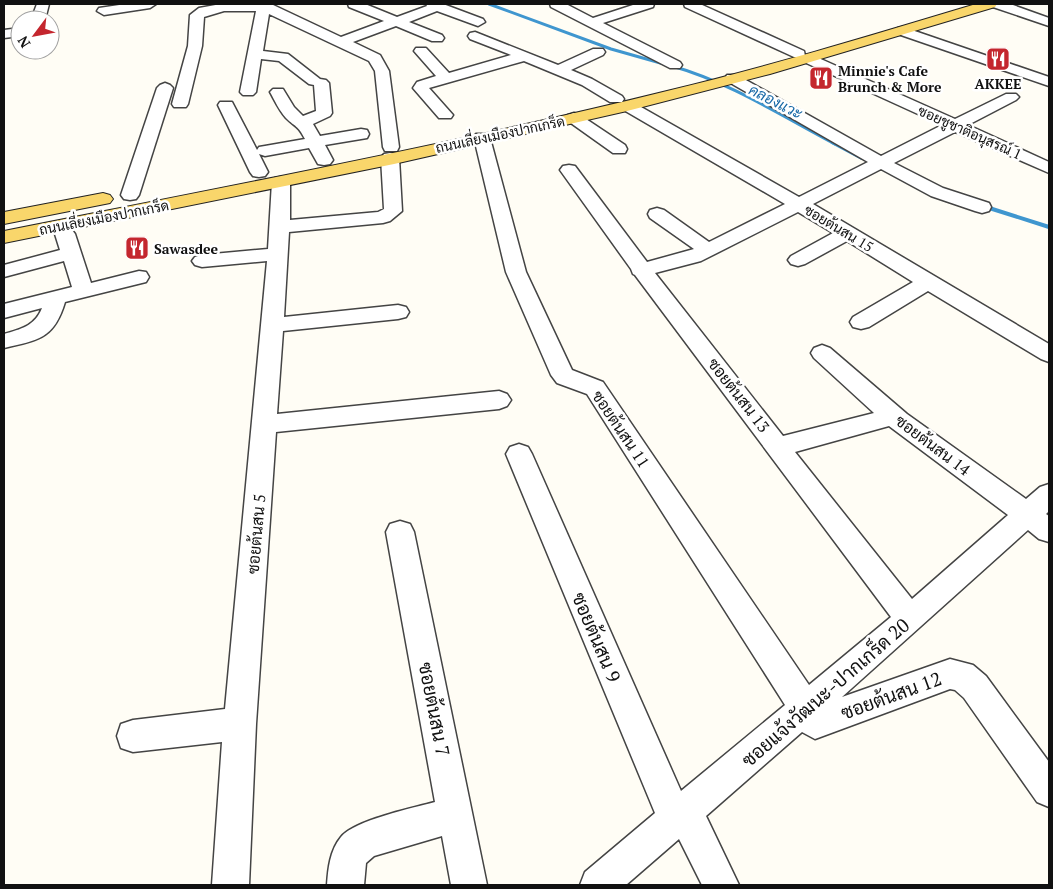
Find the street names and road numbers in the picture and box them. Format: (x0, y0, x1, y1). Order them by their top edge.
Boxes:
street label: ซอยชูชาติอนุสรณ์ 1 (915, 101, 1025, 164)
street label: ถนนเลี่ยงเมืองปากเกร็ด (433, 109, 566, 157)
street label: ถนนเลี่ยงเมืองปากเกร็ด (37, 193, 171, 239)
street label: ซอยต้นสน 15 (801, 200, 877, 256)
street label: ซอยต้นสน 13 (703, 353, 775, 437)
street label: ซอยต้นสน 11 (587, 386, 655, 472)
street label: ซอยต้นสน 14 (891, 410, 975, 481)
street label: ซอยต้นสน 5 (242, 493, 270, 575)
street label: ซอยต้นสน 9 (567, 588, 627, 686)
street label: ซอยแจ้งวัฒนะ-ปากเกร็ด 20 (736, 612, 914, 772)
street label: ซอยต้นสน 7 (414, 660, 456, 758)
street label: ซอยต้นสน 12 (837, 665, 945, 725)

